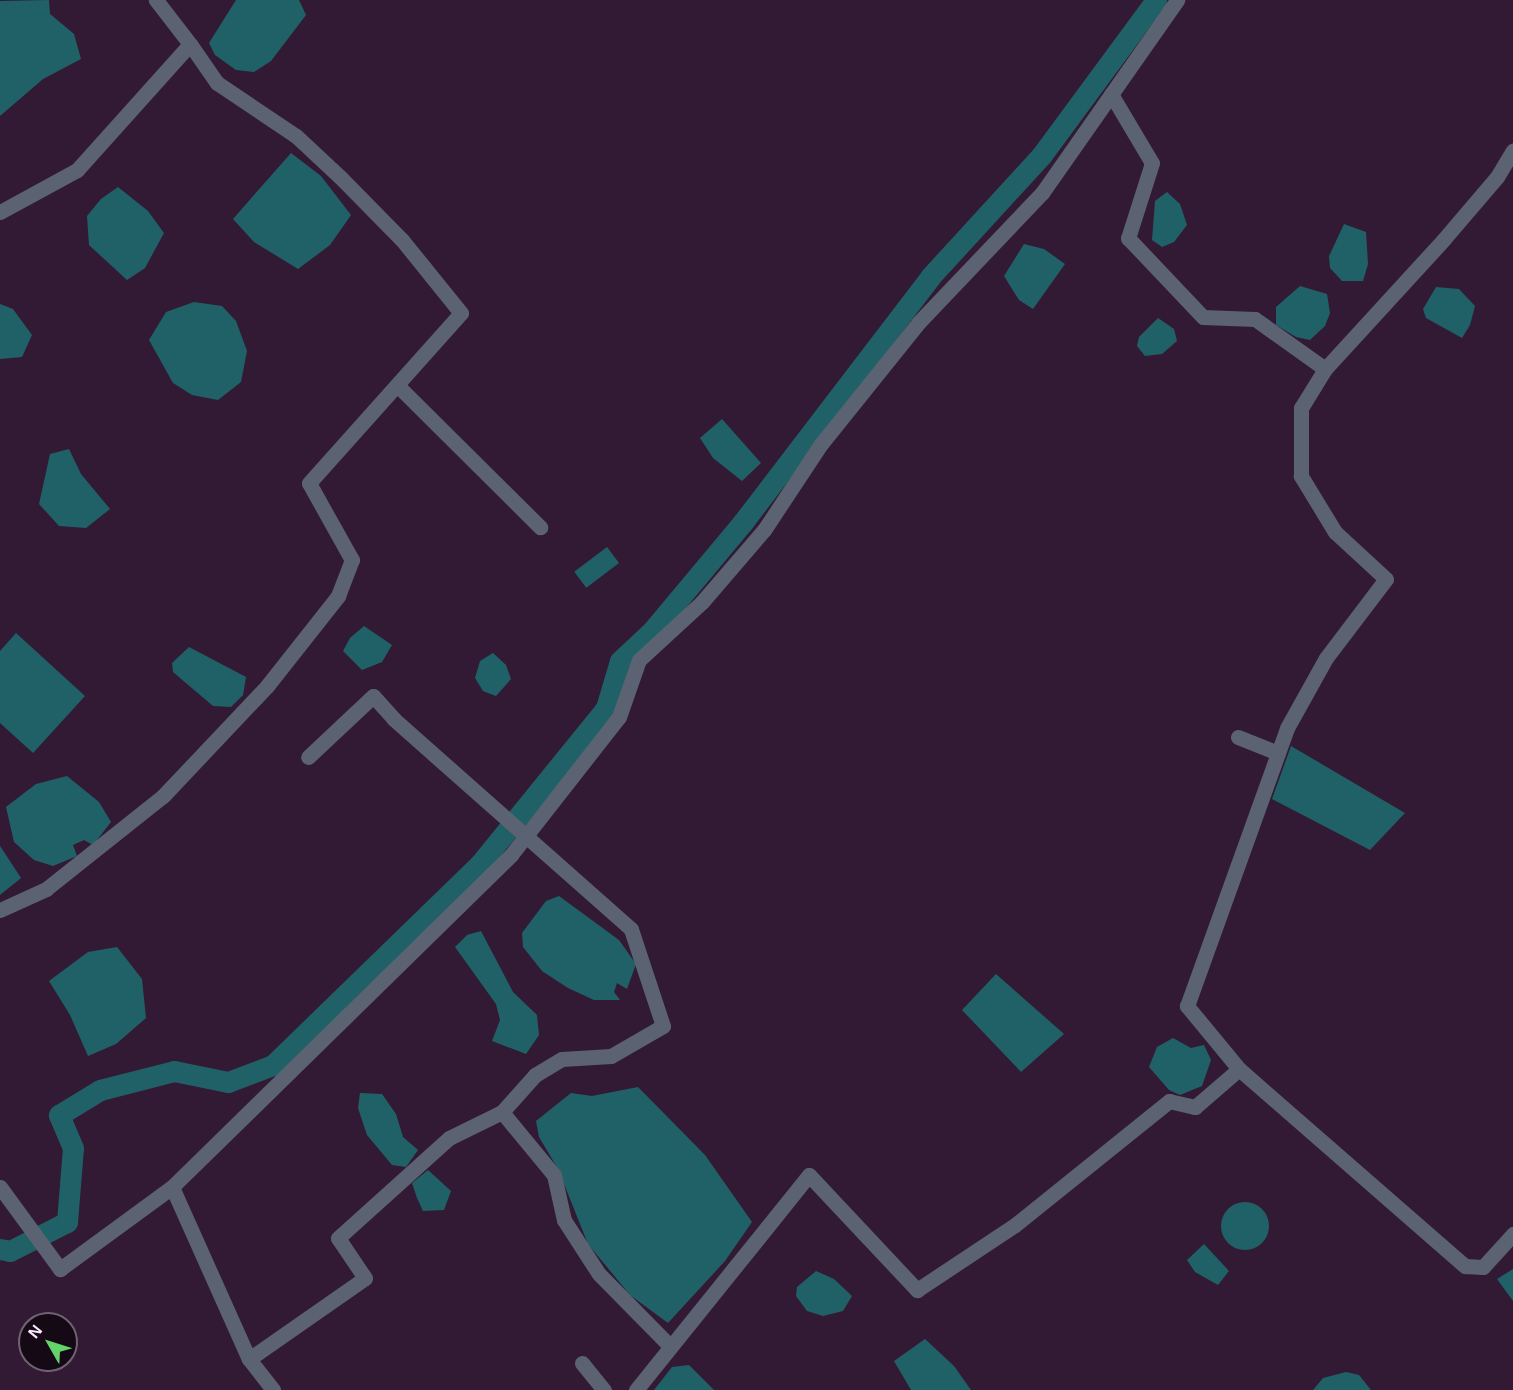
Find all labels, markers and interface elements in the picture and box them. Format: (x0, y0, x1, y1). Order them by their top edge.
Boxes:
north arrow (18, 1312, 78, 1372)
text: N (25, 1322, 45, 1341)

